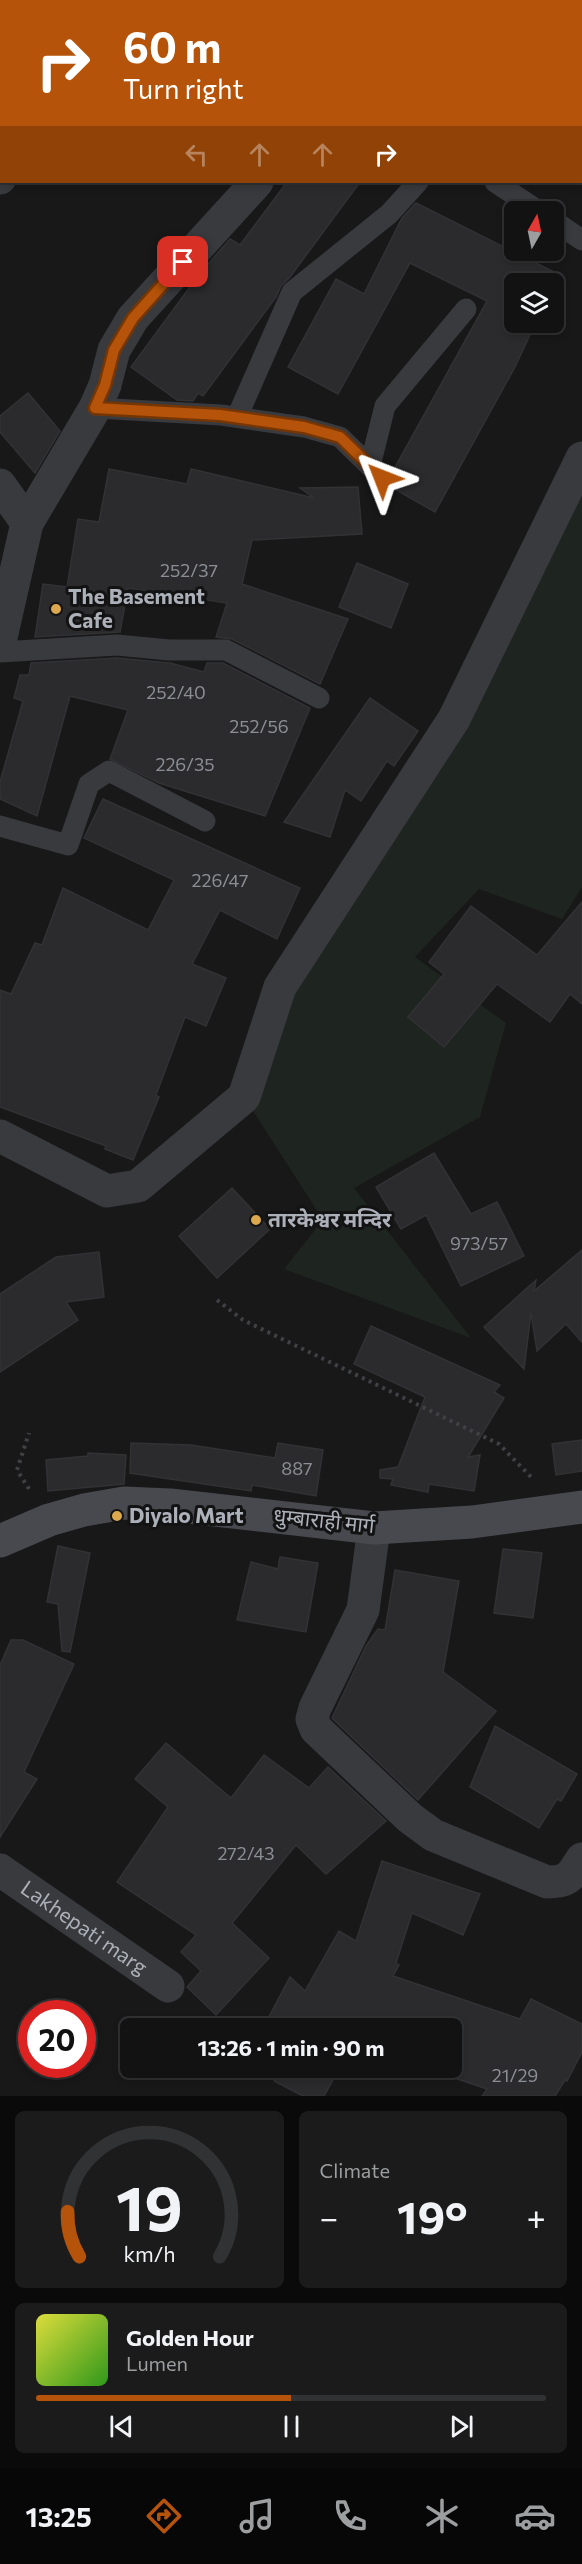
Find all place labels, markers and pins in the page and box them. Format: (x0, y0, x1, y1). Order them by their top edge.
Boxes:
pin (157, 236, 208, 287)
place label: The Basement Cafe (68, 583, 205, 632)
marker: The Basement Cafe (49, 602, 63, 616)
place label: तारकेश्वर मन्दिर (268, 1206, 392, 1231)
marker: तारकेश्वर मन्दिर (249, 1213, 263, 1227)
place label: Diyalo Mart (129, 1502, 244, 1527)
marker: Diyalo Mart (110, 1509, 124, 1523)

